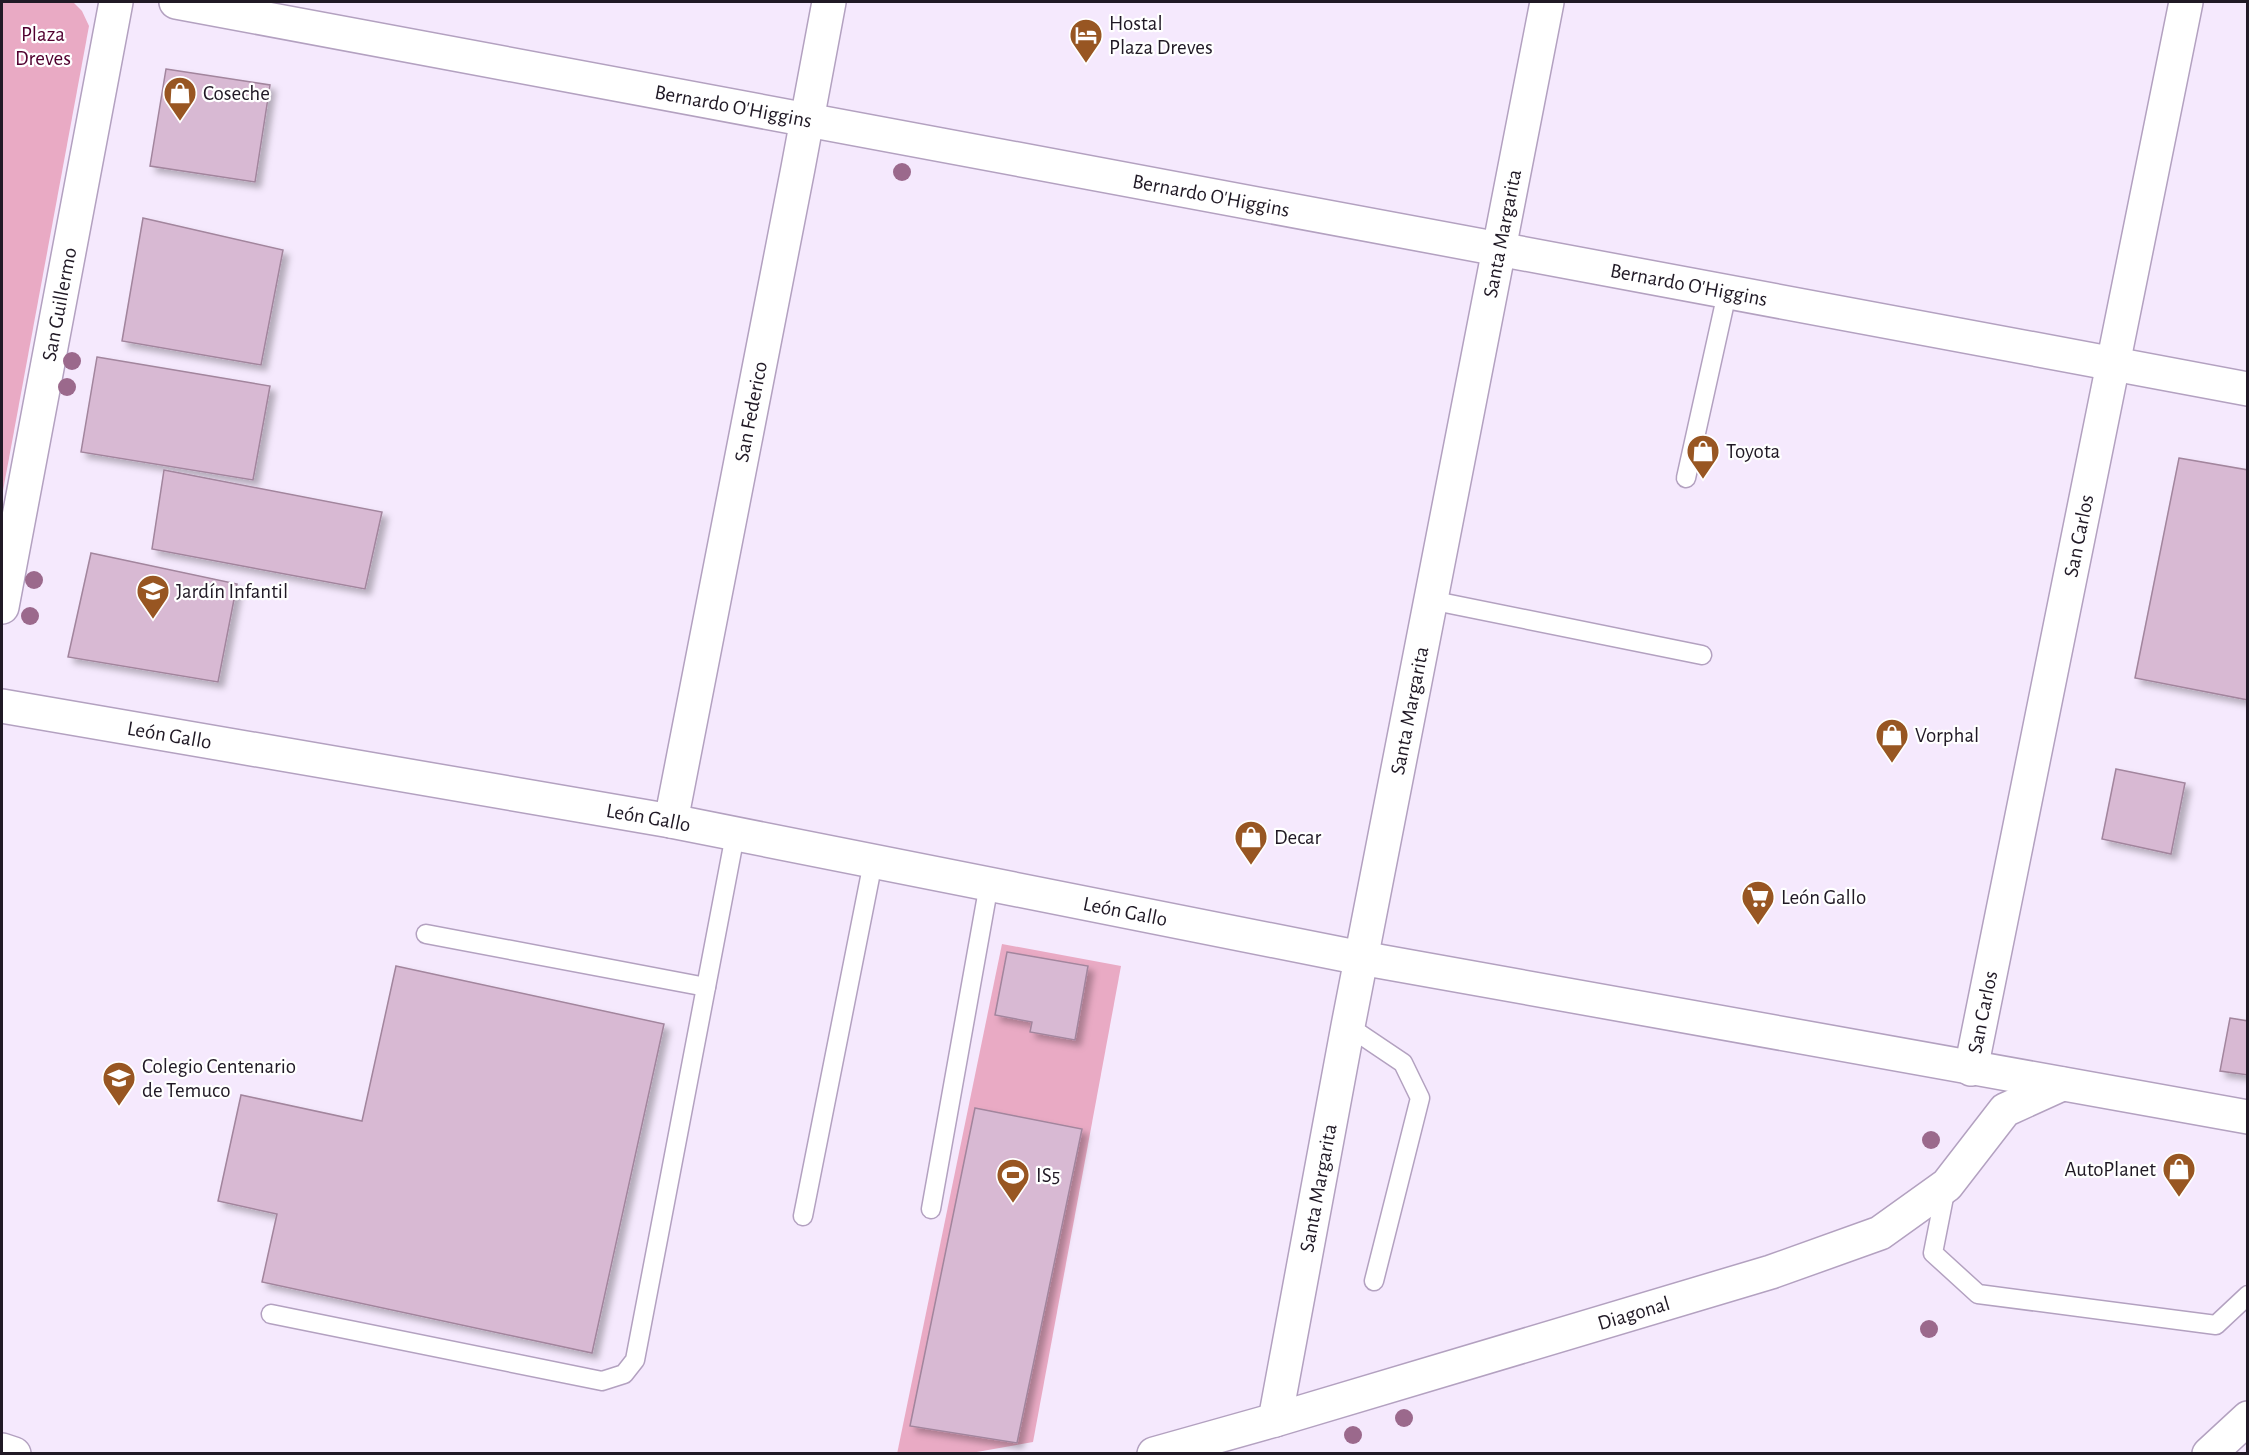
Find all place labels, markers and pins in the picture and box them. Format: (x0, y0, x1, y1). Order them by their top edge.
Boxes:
place label: Hostal Plaza Dreves (1109, 13, 1213, 58)
hotel icon: Hostal Plaza Dreves (1068, 17, 1104, 64)
shop icon: Coseche (162, 75, 198, 122)
place label: Coseche (203, 83, 270, 104)
shop icon: Toyota (1685, 433, 1721, 480)
place label: Toyota (1726, 441, 1781, 462)
school or university icon: Jardín Infantil (135, 573, 171, 620)
place label: Jardín Infantil (176, 581, 288, 602)
shop icon: Vorphal (1874, 717, 1910, 764)
place label: Vorphal (1915, 725, 1979, 746)
shop icon: Decar (1233, 819, 1269, 866)
place label: Decar (1274, 827, 1322, 848)
supermarket icon: León Gallo (1740, 879, 1776, 926)
place label: León Gallo (1781, 887, 1866, 908)
place label: Colegio Centenario de Temuco (142, 1056, 296, 1101)
school or university icon: Colegio Centenario de Temuco (101, 1060, 137, 1107)
shop icon: AutoPlanet (2161, 1151, 2197, 1198)
sports icon: IS5 (995, 1157, 1031, 1204)
place label: AutoPlanet (2064, 1159, 2156, 1180)
place label: IS5 (1036, 1165, 1060, 1186)

